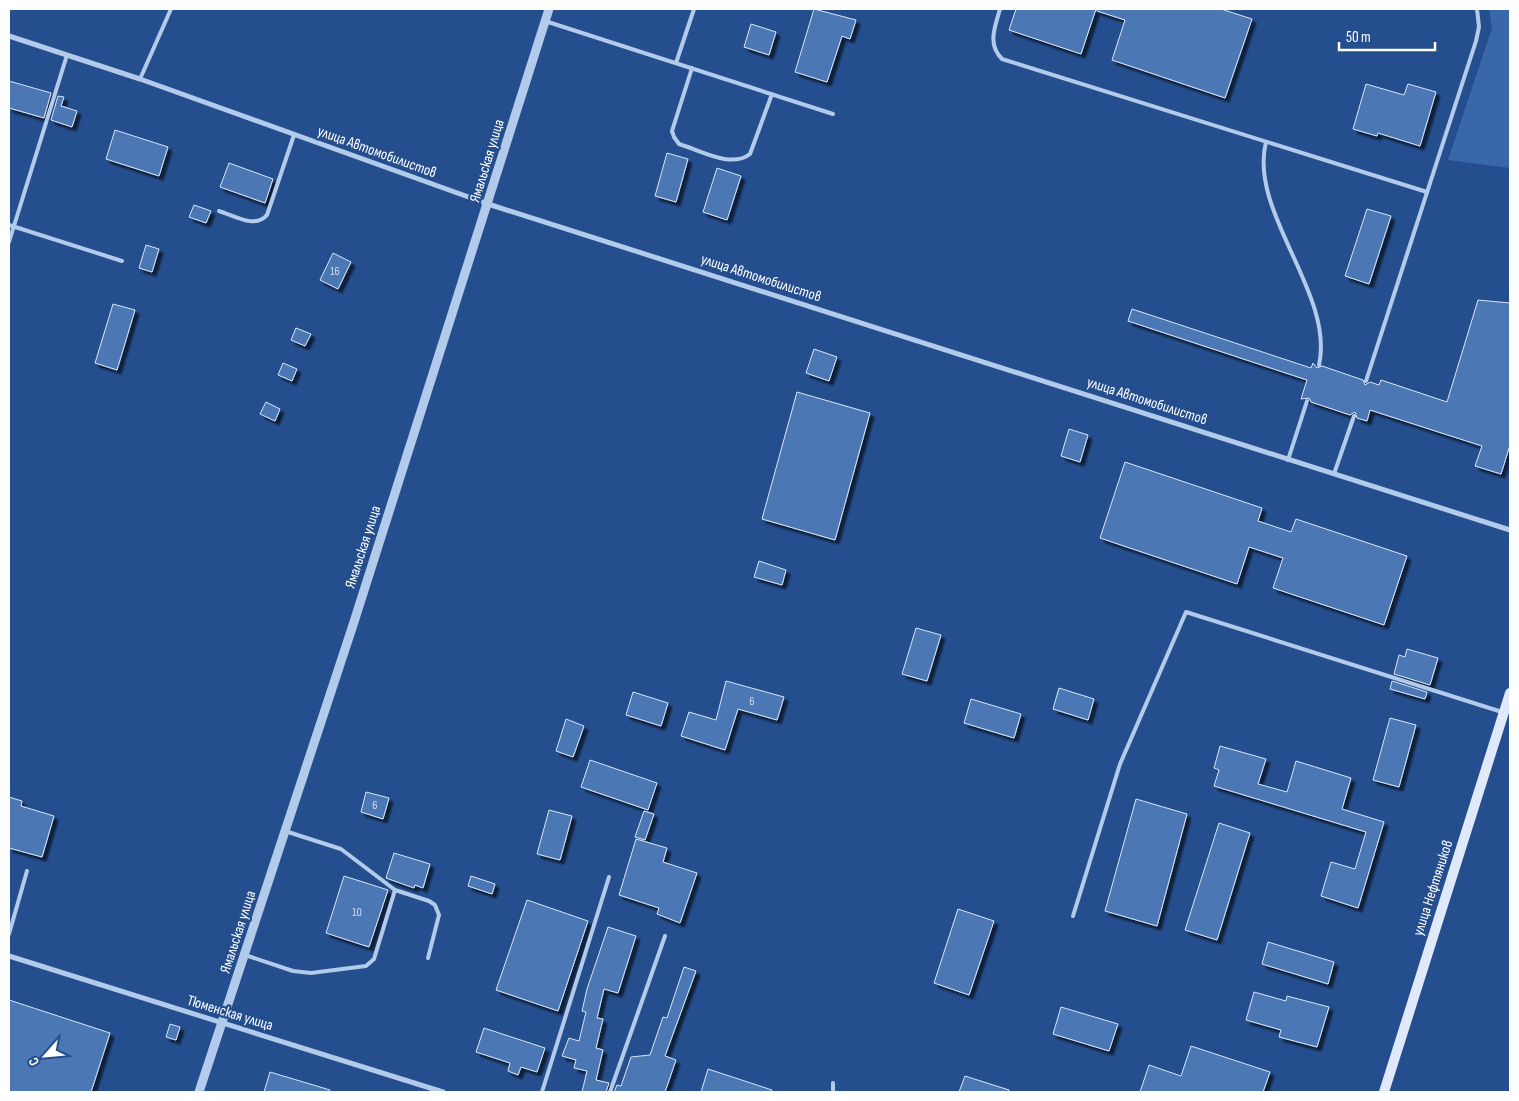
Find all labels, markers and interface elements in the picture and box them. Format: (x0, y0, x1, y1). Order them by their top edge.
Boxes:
scale bar (1339, 20, 1435, 52)
text: 50 m (1346, 28, 1371, 47)
street label: Ямальская улица (465, 117, 509, 205)
street label: улица Автомобилистов (315, 122, 439, 182)
street label: улица Автомобилистов (698, 250, 824, 306)
house number: 16 (330, 264, 340, 279)
street label: улица Автомобилистов (1084, 373, 1210, 429)
street label: Ямальская улица (341, 503, 385, 591)
house number: 6 (749, 694, 755, 709)
house number: 6 (372, 798, 378, 813)
street label: улица Нефтяников (1409, 838, 1457, 938)
street label: Ямальская улица (216, 888, 260, 976)
house number: 10 (352, 905, 362, 920)
street label: Тюменская улица (185, 991, 276, 1035)
north arrow (20, 1031, 70, 1081)
text: С (25, 1055, 43, 1069)

